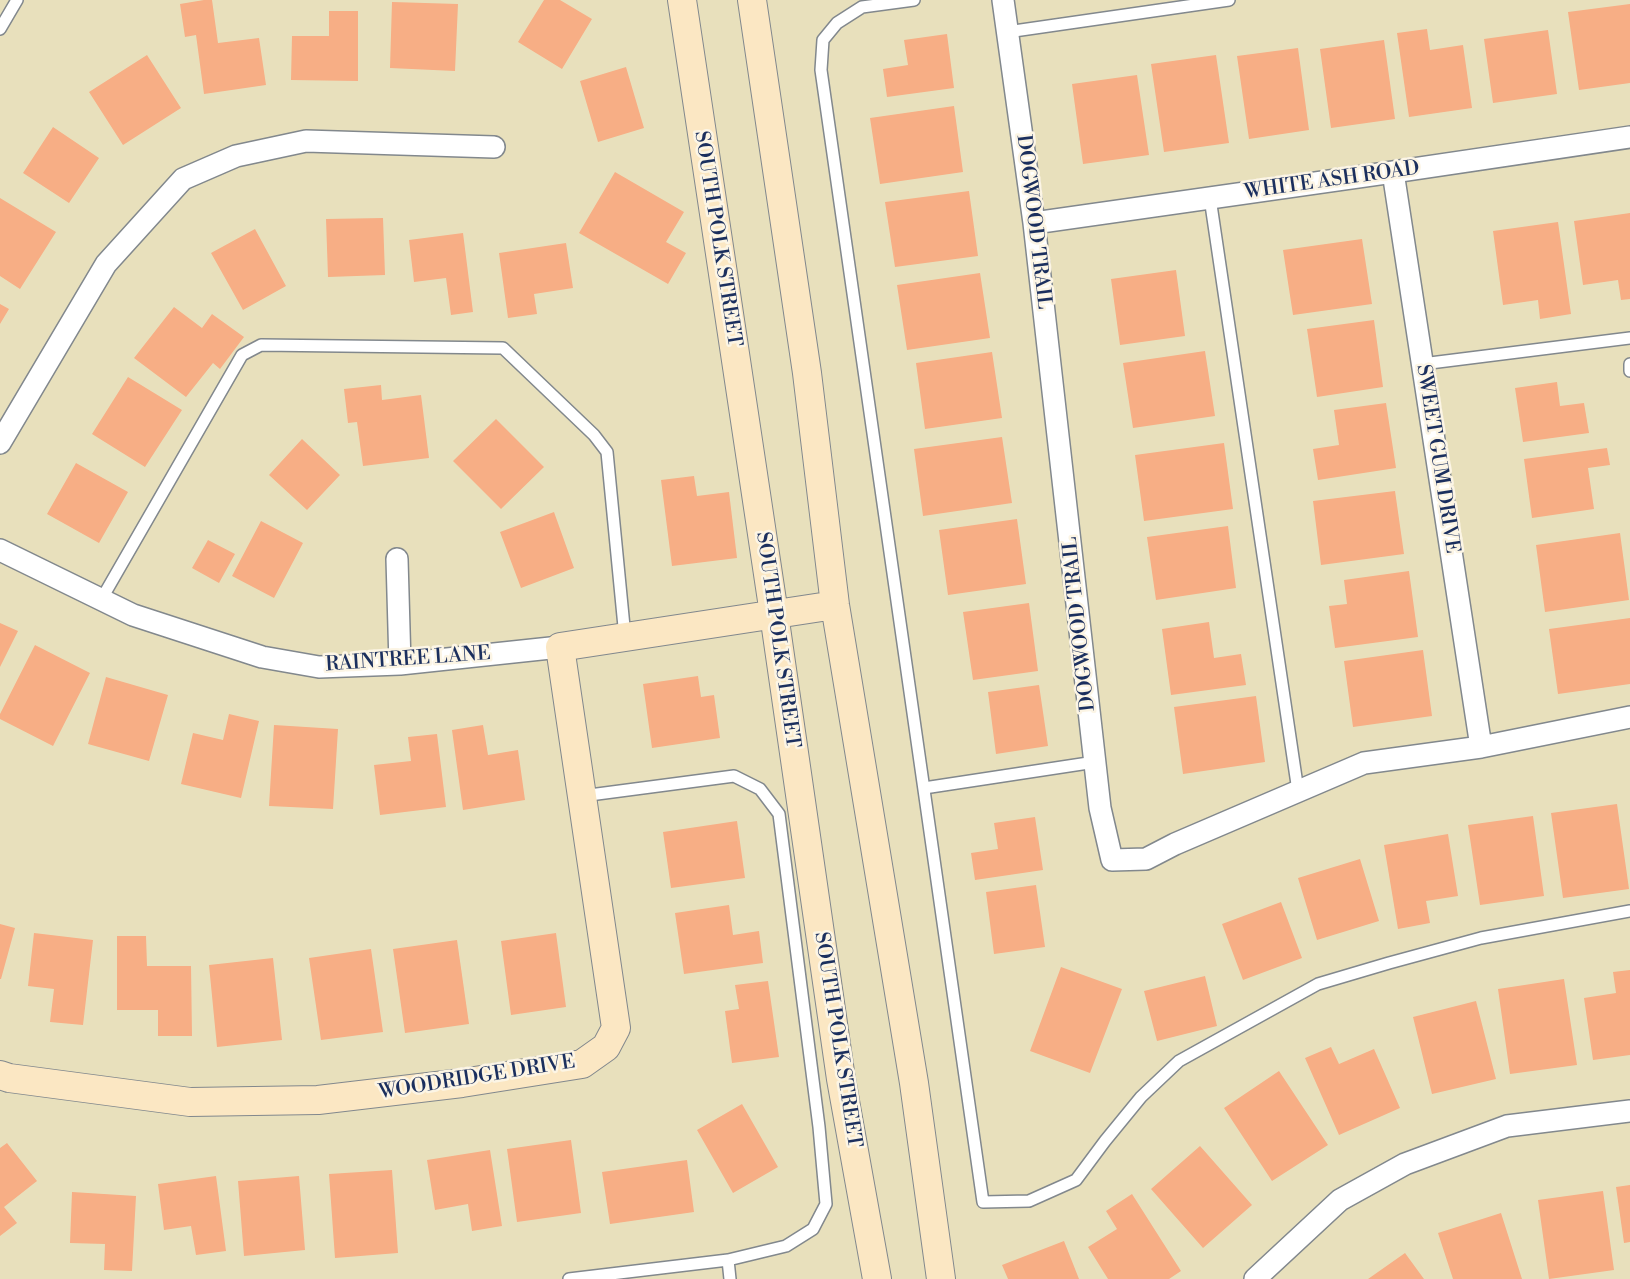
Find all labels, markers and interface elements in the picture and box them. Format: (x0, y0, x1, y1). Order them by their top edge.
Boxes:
street label: SOUTH POLK STREET (688, 129, 746, 349)
street label: DOGWOOD TRAIL (1010, 134, 1056, 310)
street label: WHITE ASH ROAD (1243, 157, 1421, 205)
street label: SWEET GUM DRIVE (1410, 363, 1464, 555)
street label: SOUTH POLK STREET (750, 530, 804, 750)
street label: DOGWOOD TRAIL (1059, 536, 1101, 712)
street label: RAINTREE LANE (324, 642, 492, 678)
street label: SOUTH POLK STREET (808, 930, 866, 1150)
street label: WOODRIDGE DRIVE (377, 1051, 577, 1105)

